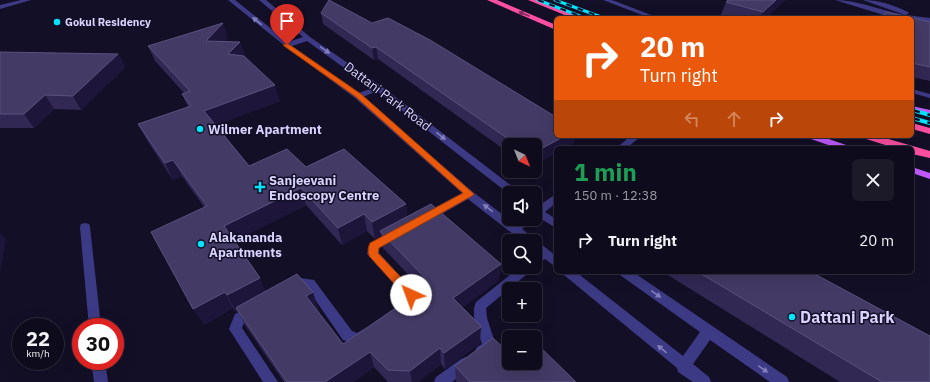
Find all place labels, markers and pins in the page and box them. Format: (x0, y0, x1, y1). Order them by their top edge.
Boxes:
pin (270, 4, 304, 45)
place label: Gokul Residency (65, 15, 151, 29)
marker: Gokul Residency (52, 17, 62, 27)
place label: Wilmer Apartment (208, 121, 322, 138)
marker: Wilmer Apartment (195, 124, 205, 134)
place label: Sanjeevani Endoscopy Centre (269, 172, 379, 204)
marker: Sanjeevani Endoscopy Centre (254, 181, 266, 193)
place label: Alakananda Apartments (209, 229, 282, 261)
marker: Alakananda Apartments (196, 239, 206, 249)
place label: Dattani Park (800, 307, 895, 327)
marker: Dattani Park (787, 312, 797, 322)

